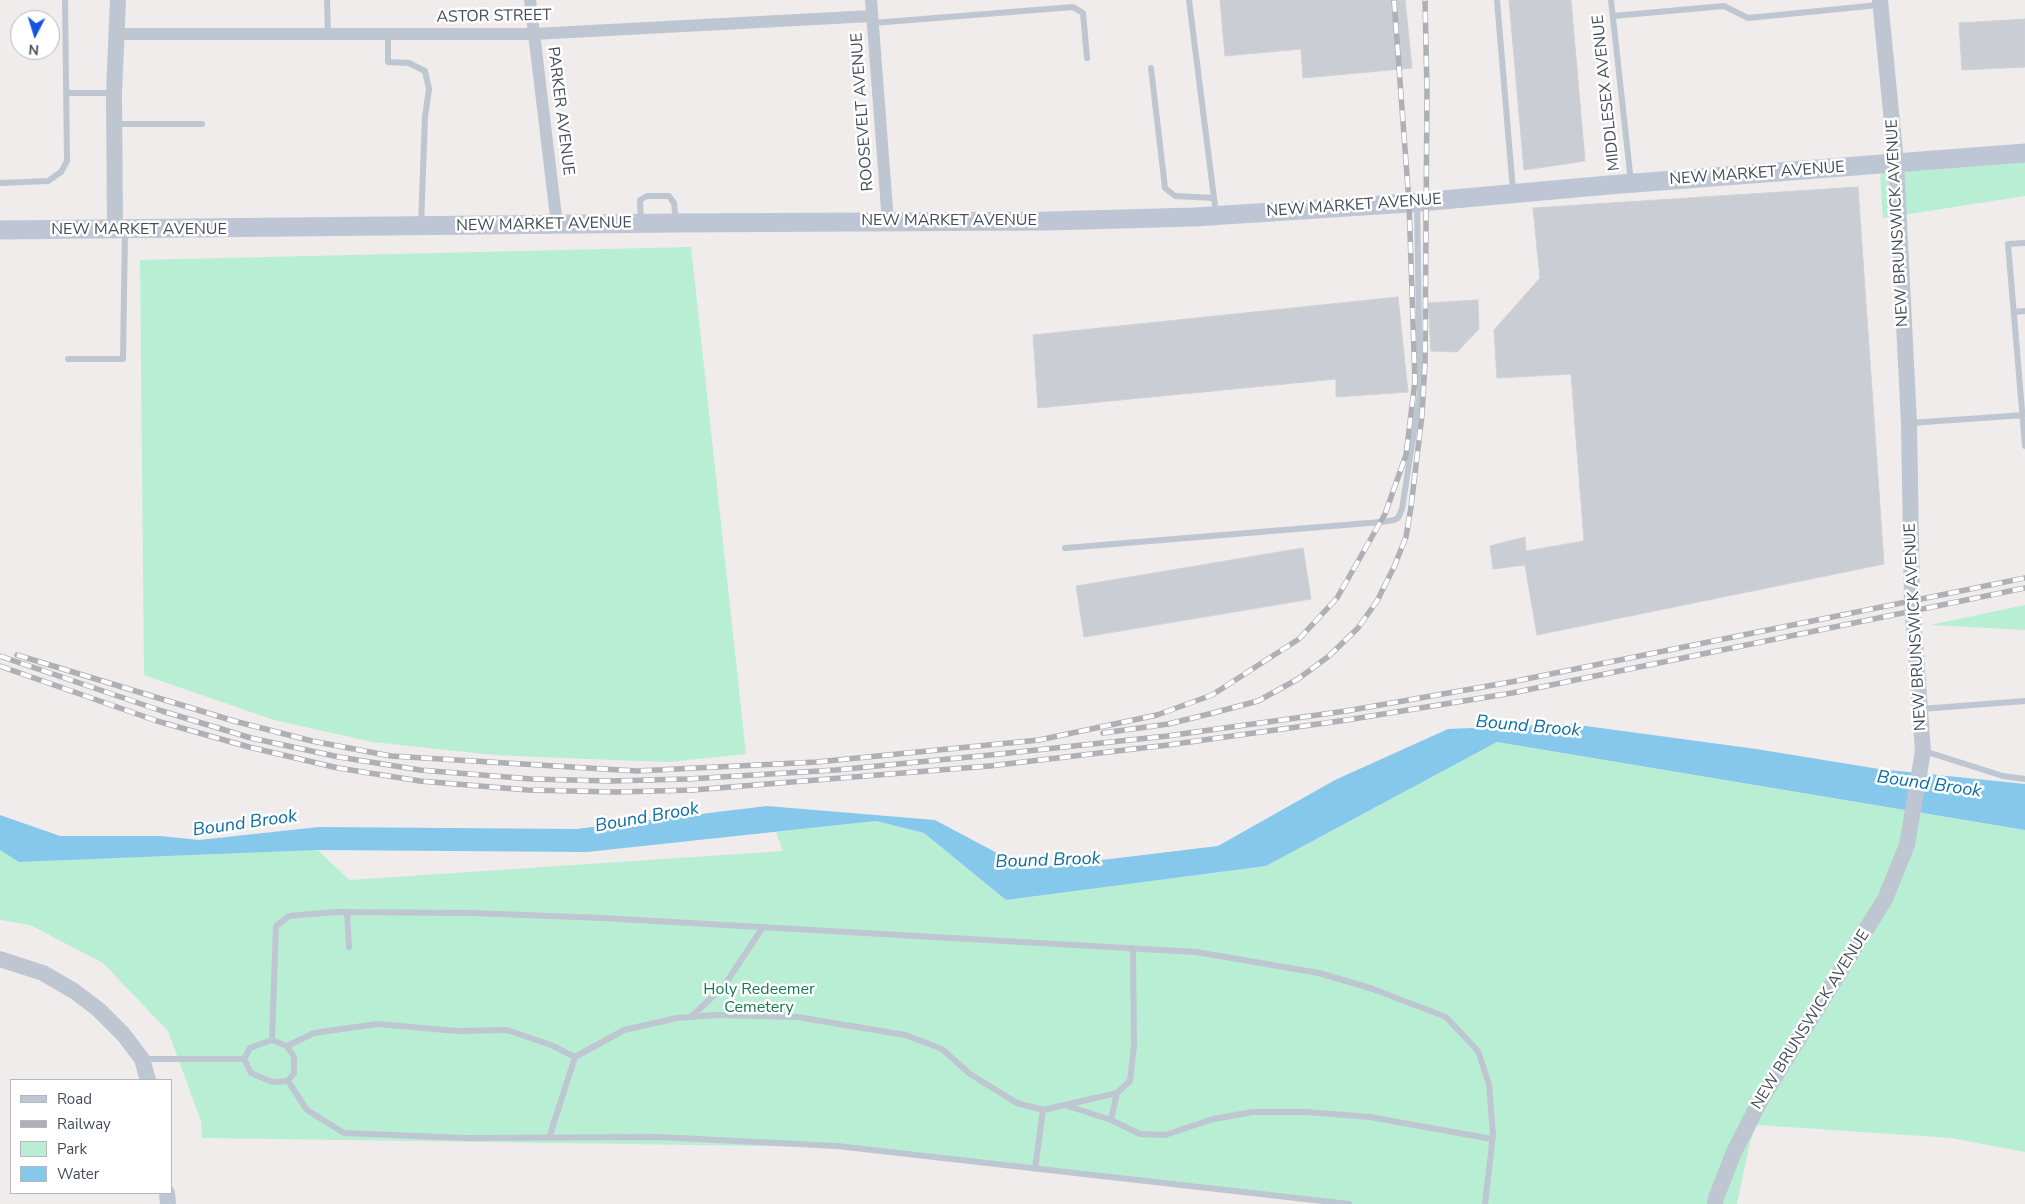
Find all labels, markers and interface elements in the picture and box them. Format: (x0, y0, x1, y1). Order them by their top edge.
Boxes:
street label: ASTOR STREET (436, 6, 552, 28)
north arrow (10, 10, 60, 60)
street label: MIDDLESEX AVENUE (1589, 14, 1625, 172)
street label: ROOSEVELT AVENUE (848, 32, 878, 192)
text: N (28, 40, 40, 59)
street label: PARKER AVENUE (543, 46, 577, 176)
street label: NEW BRUNSWICK AVENUE (1883, 119, 1913, 327)
street label: NEW MARKET AVENUE (1669, 158, 1845, 190)
street label: NEW MARKET AVENUE (1266, 190, 1442, 222)
street label: NEW MARKET AVENUE (861, 211, 1037, 231)
street label: NEW MARKET AVENUE (456, 214, 632, 236)
street label: NEW MARKET AVENUE (51, 220, 227, 240)
street label: NEW BRUNSWICK AVENUE (1901, 523, 1931, 731)
water label: Bound Brook (1475, 712, 1581, 742)
water label: Bound Brook (1875, 767, 1983, 803)
water label: Bound Brook (593, 798, 701, 838)
water label: Bound Brook (191, 806, 299, 842)
water label: Bound Brook (995, 848, 1101, 874)
street label: NEW BRUNSWICK AVENUE (1748, 927, 1874, 1113)
park label: Holy Redeemer Cemetery (703, 980, 815, 1018)
legend (10, 1079, 172, 1194)
text: Road (57, 1089, 92, 1109)
text: Railway (57, 1114, 111, 1134)
text: Park (57, 1139, 87, 1159)
text: Water (57, 1164, 99, 1184)

